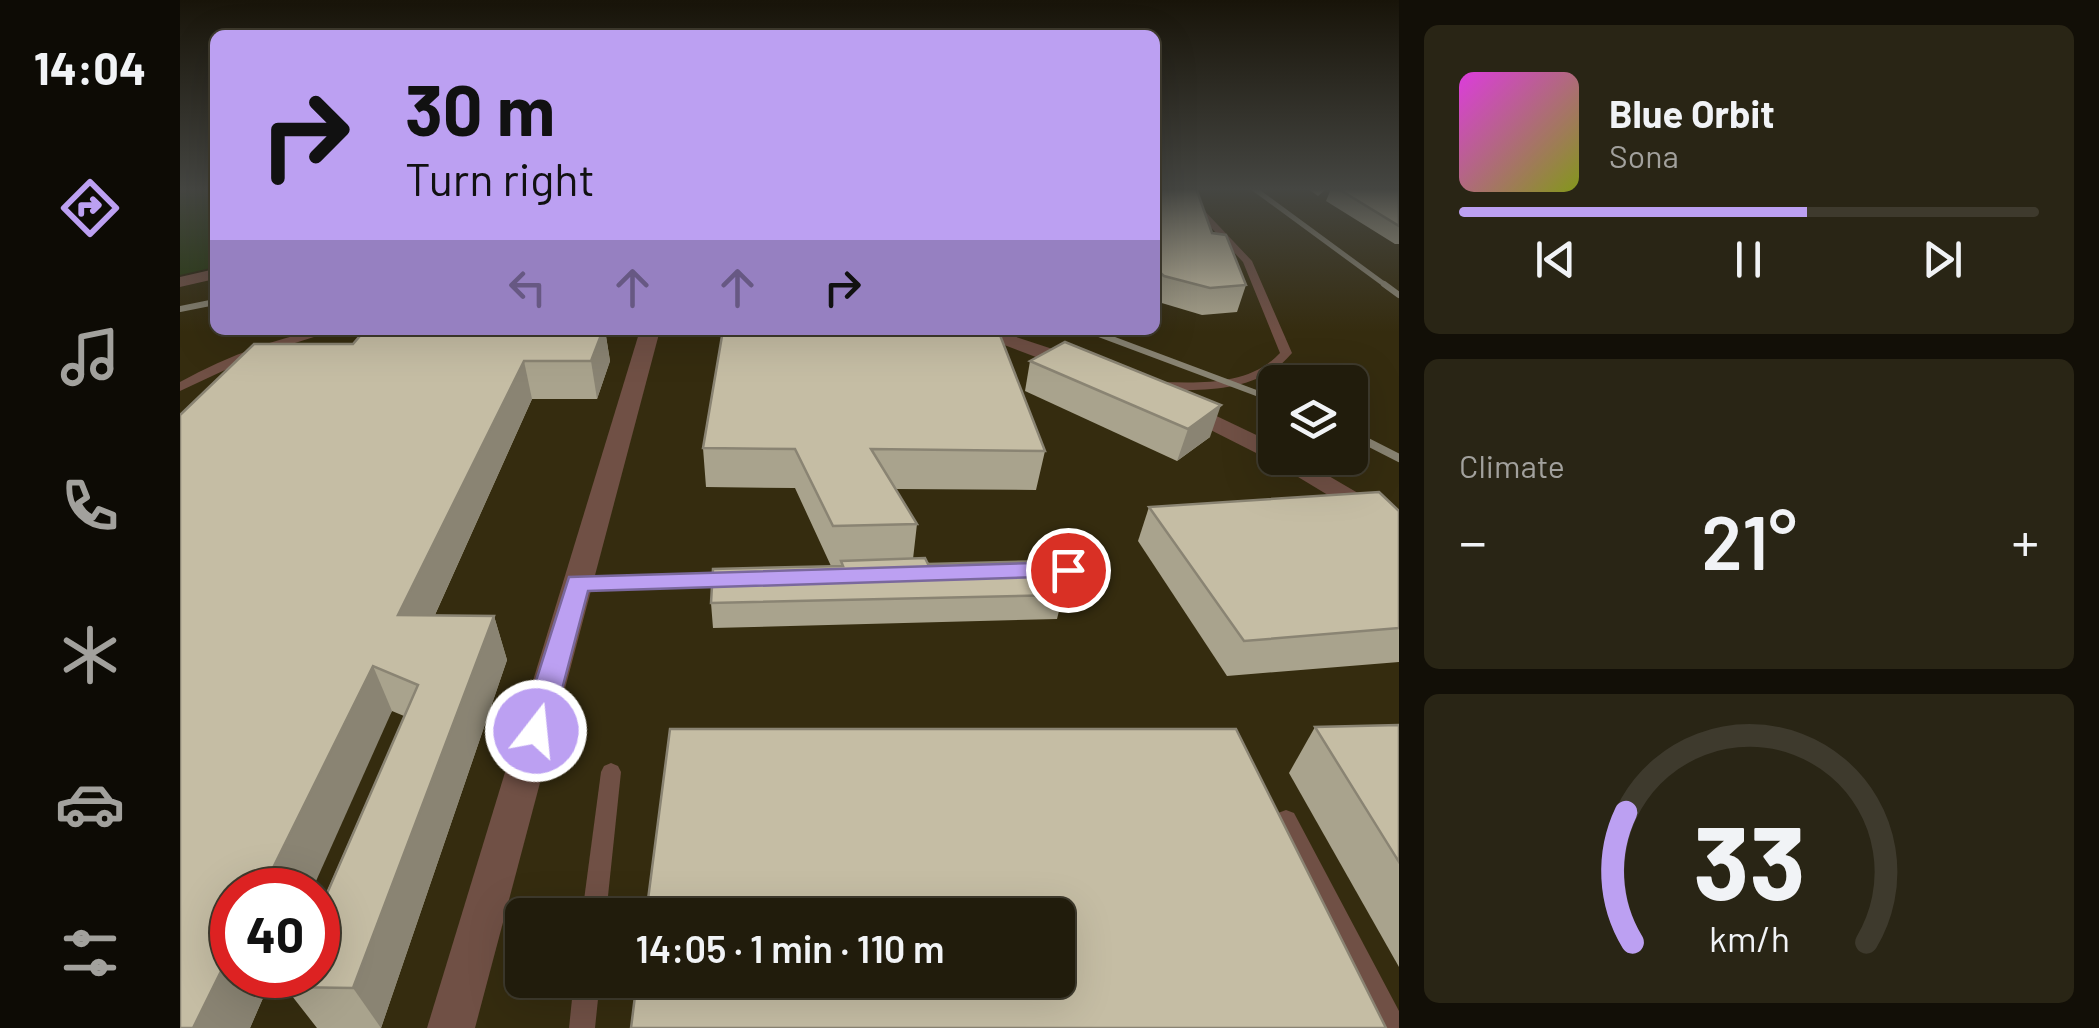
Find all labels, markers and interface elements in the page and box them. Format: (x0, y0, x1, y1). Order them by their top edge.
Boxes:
text: 14:04 (34, 40, 146, 94)
text: 30 m (405, 66, 555, 150)
icon: right (240, 70, 370, 200)
text: Blue Orbit (1609, 90, 1775, 136)
text: Sona (1609, 136, 1679, 174)
text: Turn right (405, 151, 595, 205)
icon: directions (55, 173, 125, 243)
icon: previous (1528, 232, 1583, 287)
icon: pause (1721, 232, 1776, 287)
icon: next (1915, 232, 1970, 287)
icon: left (500, 260, 555, 315)
icon: ahead (605, 260, 660, 315)
icon: ahead (710, 260, 765, 315)
icon: right (815, 260, 870, 315)
icon: music (55, 322, 125, 392)
map controls (1258, 365, 1368, 475)
button: layers (1258, 365, 1368, 475)
text: Climate (1459, 446, 1565, 484)
icon: phone (55, 471, 125, 541)
text: 21° (1701, 495, 1797, 585)
text: − (1459, 507, 1487, 573)
text: + (2011, 507, 2039, 573)
pin (1026, 528, 1111, 613)
icon: arrive (1041, 543, 1096, 598)
icon: climate (55, 620, 125, 690)
position arrow (484, 679, 588, 783)
icon: car (55, 769, 125, 839)
text: 33 (1693, 796, 1805, 921)
speed limit sign: 40 (210, 868, 340, 998)
text: km/h (1709, 916, 1789, 959)
icon: filters (55, 918, 125, 988)
text: 14:05 · 1 min · 110 m (635, 925, 945, 971)

